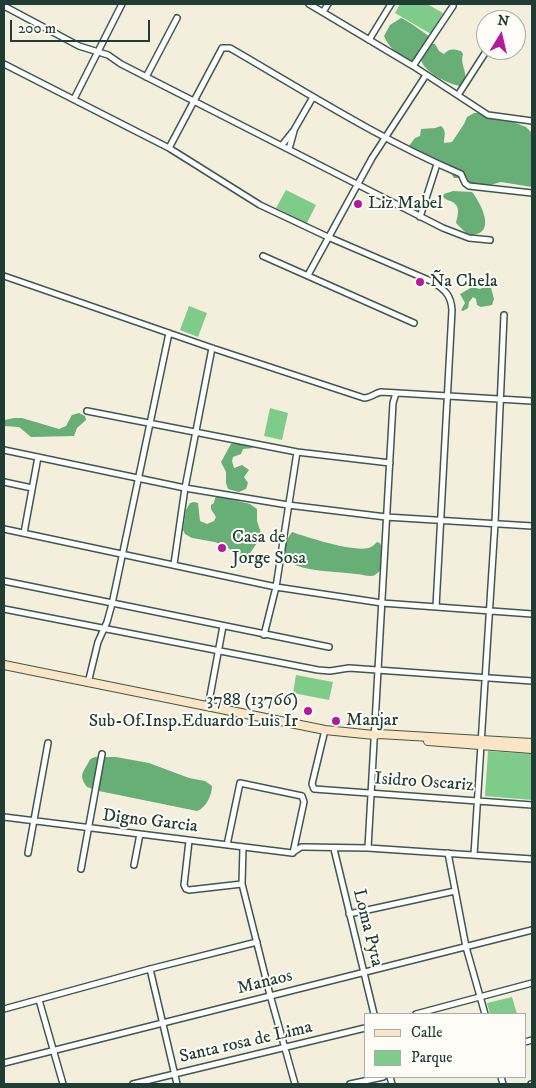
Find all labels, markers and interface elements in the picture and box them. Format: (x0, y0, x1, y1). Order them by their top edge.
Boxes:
scale bar (12, 10, 152, 42)
north arrow (476, 10, 526, 60)
text: N (496, 11, 510, 31)
text: 200 m (18, 19, 56, 38)
place label: Liz Mabel (368, 193, 443, 215)
marker: Liz Mabel (352, 198, 364, 210)
place label: Ña Chela (430, 271, 498, 293)
marker: Ña Chela (414, 276, 426, 288)
place label: Casa de Jorge Sosa (232, 527, 306, 570)
marker: Casa de Jorge Sosa (216, 542, 228, 554)
place label: 3788 (13766) Sub-Of.Insp.Eduardo Luis Ir (89, 690, 298, 732)
marker: 3788 (13766) Sub-Of.Insp.Eduardo Luis Ir (302, 705, 314, 717)
place label: Manjar (346, 710, 398, 732)
marker: Manjar (330, 715, 342, 727)
street label: Isidro Oscariz (374, 769, 474, 797)
street label: Digno Garcia (101, 805, 199, 839)
street label: Loma Pyta (347, 887, 387, 969)
street label: Manaos (235, 966, 295, 1000)
legend (364, 1013, 526, 1078)
street label: Santa rosa de Lima (177, 1017, 315, 1069)
text: Calle (411, 1023, 443, 1042)
text: Parque (411, 1048, 452, 1067)

